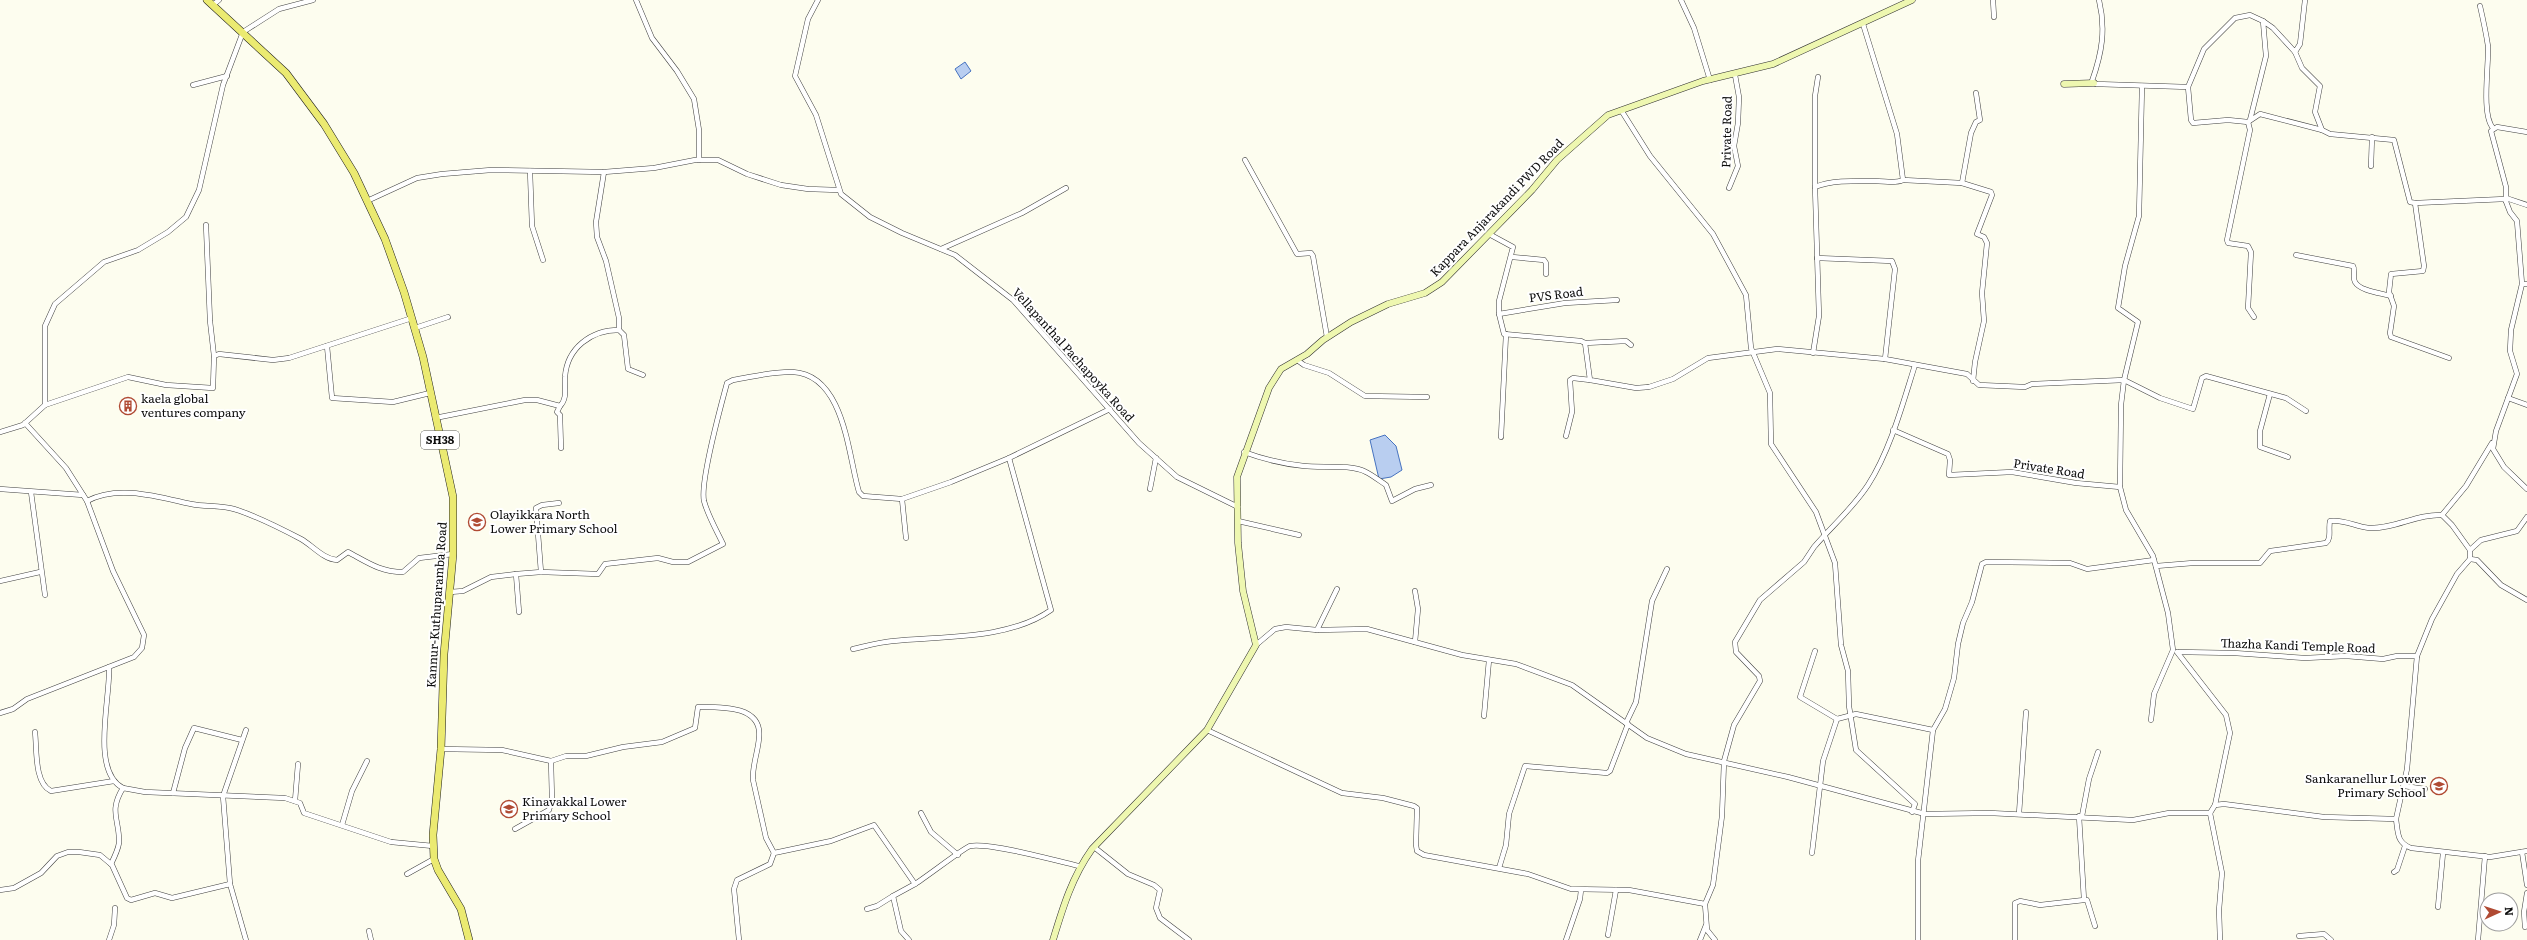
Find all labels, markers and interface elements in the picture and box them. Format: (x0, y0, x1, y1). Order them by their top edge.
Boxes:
street label: Private Road (1716, 95, 1736, 168)
street label: Kappara Anjarakandi PWD Road (1425, 134, 1568, 280)
street label: PVS Road (1528, 282, 1585, 306)
street label: Vellapanthal Pachapoyka Road (1008, 283, 1139, 426)
place label: kaela global ventures company (141, 389, 246, 421)
building icon: kaela global ventures company (118, 396, 138, 416)
road number: SH38 (421, 431, 459, 449)
street label: Private Road (2012, 453, 2087, 483)
place label: Olayikkara North Lower Primary School (490, 505, 618, 537)
school or university icon: Olayikkara North Lower Primary School (467, 512, 487, 532)
street label: Kannur-Kuthuparamba Road (421, 521, 451, 689)
street label: Thazha Kandi Temple Road (2220, 633, 2377, 657)
place label: Sankaranellur Lower Primary School (2305, 769, 2426, 801)
school or university icon: Sankaranellur Lower Primary School (2429, 776, 2449, 796)
place label: Kinavakkal Lower Primary School (522, 792, 627, 824)
school or university icon: Kinavakkal Lower Primary School (499, 799, 519, 819)
north arrow (2479, 892, 2519, 932)
text: N (2502, 906, 2518, 916)

